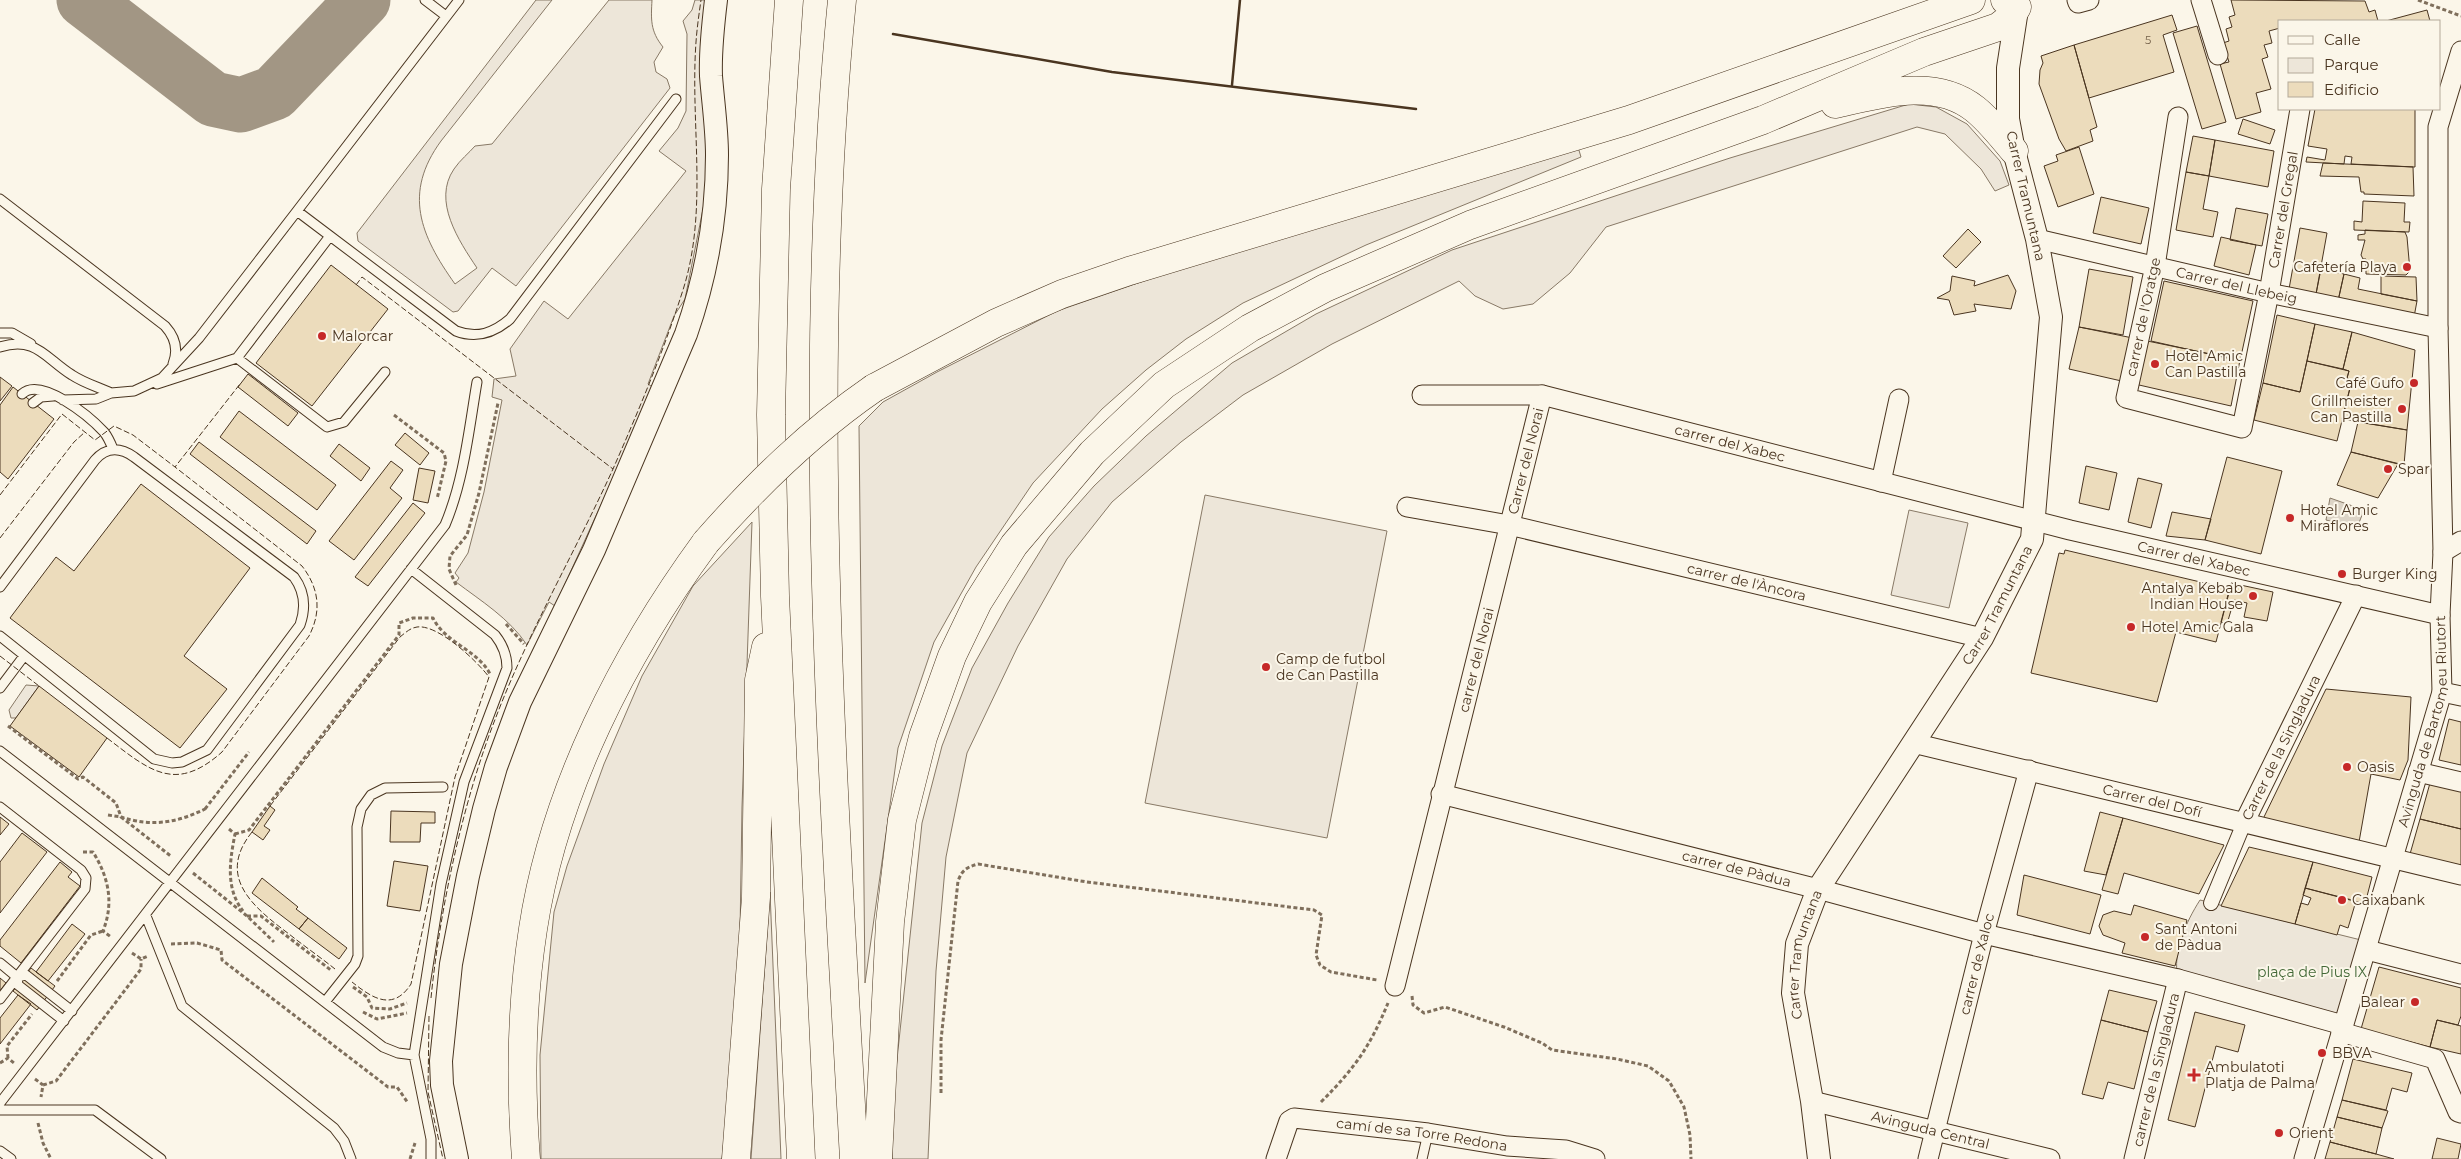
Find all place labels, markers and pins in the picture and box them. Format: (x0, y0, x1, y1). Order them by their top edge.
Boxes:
place label: Cafetería Playa (2293, 258, 2397, 276)
marker: Cafetería Playa (2401, 261, 2413, 273)
place label: Malorcar (332, 327, 394, 345)
marker: Malorcar (316, 330, 328, 342)
place label: Hotel Amic Can Pastilla (2165, 347, 2246, 381)
marker: Hotel Amic Can Pastilla (2149, 358, 2161, 370)
place label: Café Gufo (2336, 374, 2404, 392)
marker: Café Gufo (2408, 377, 2420, 389)
place label: Grillmeister Can Pastilla (2311, 392, 2392, 426)
marker: Grillmeister Can Pastilla (2396, 403, 2408, 415)
place label: Spar (2398, 460, 2430, 478)
marker: Spar (2382, 463, 2394, 475)
place label: Hotel Amic Miraflores (2300, 501, 2378, 535)
marker: Hotel Amic Miraflores (2284, 512, 2296, 524)
place label: Burger King (2352, 565, 2438, 583)
marker: Burger King (2336, 568, 2348, 580)
place label: Antalya Kebab Indian House (2142, 579, 2243, 613)
marker: Antalya Kebab Indian House (2247, 590, 2259, 602)
place label: Hotel Amic Gala (2141, 618, 2254, 636)
marker: Hotel Amic Gala (2125, 621, 2137, 633)
place label: Camp de futbol de Can Pastilla (1276, 650, 1386, 684)
marker: Camp de futbol de Can Pastilla (1260, 661, 1272, 673)
place label: Oasis (2357, 758, 2395, 776)
marker: Oasis (2341, 761, 2353, 773)
place label: Caixabank (2352, 891, 2426, 909)
marker: Caixabank (2336, 894, 2348, 906)
place label: Sant Antoni de Pàdua (2155, 920, 2238, 954)
marker: Sant Antoni de Pàdua (2139, 931, 2151, 943)
place label: Balear (2360, 993, 2405, 1011)
marker: Balear (2409, 996, 2421, 1008)
place label: BBVA (2332, 1044, 2373, 1062)
marker: BBVA (2316, 1047, 2328, 1059)
place label: Ambulatoti Platja de Palma (2205, 1058, 2315, 1092)
marker: Ambulatoti Platja de Palma (2187, 1068, 2201, 1082)
place label: Orient (2289, 1124, 2334, 1142)
marker: Orient (2273, 1127, 2285, 1139)

